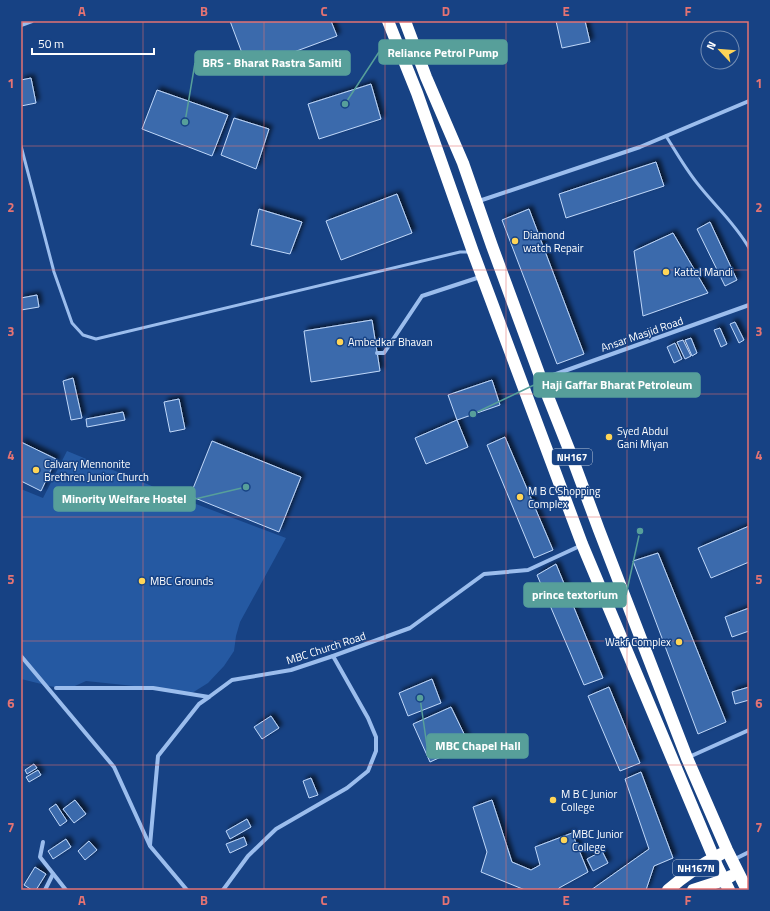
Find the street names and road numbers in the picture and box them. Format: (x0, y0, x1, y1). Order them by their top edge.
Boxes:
street label: Ansar Masjid Road (599, 312, 685, 356)
road number: NH167 (552, 449, 592, 465)
street label: MBC Church Road (284, 628, 368, 668)
road number: NH167N (673, 860, 719, 876)

